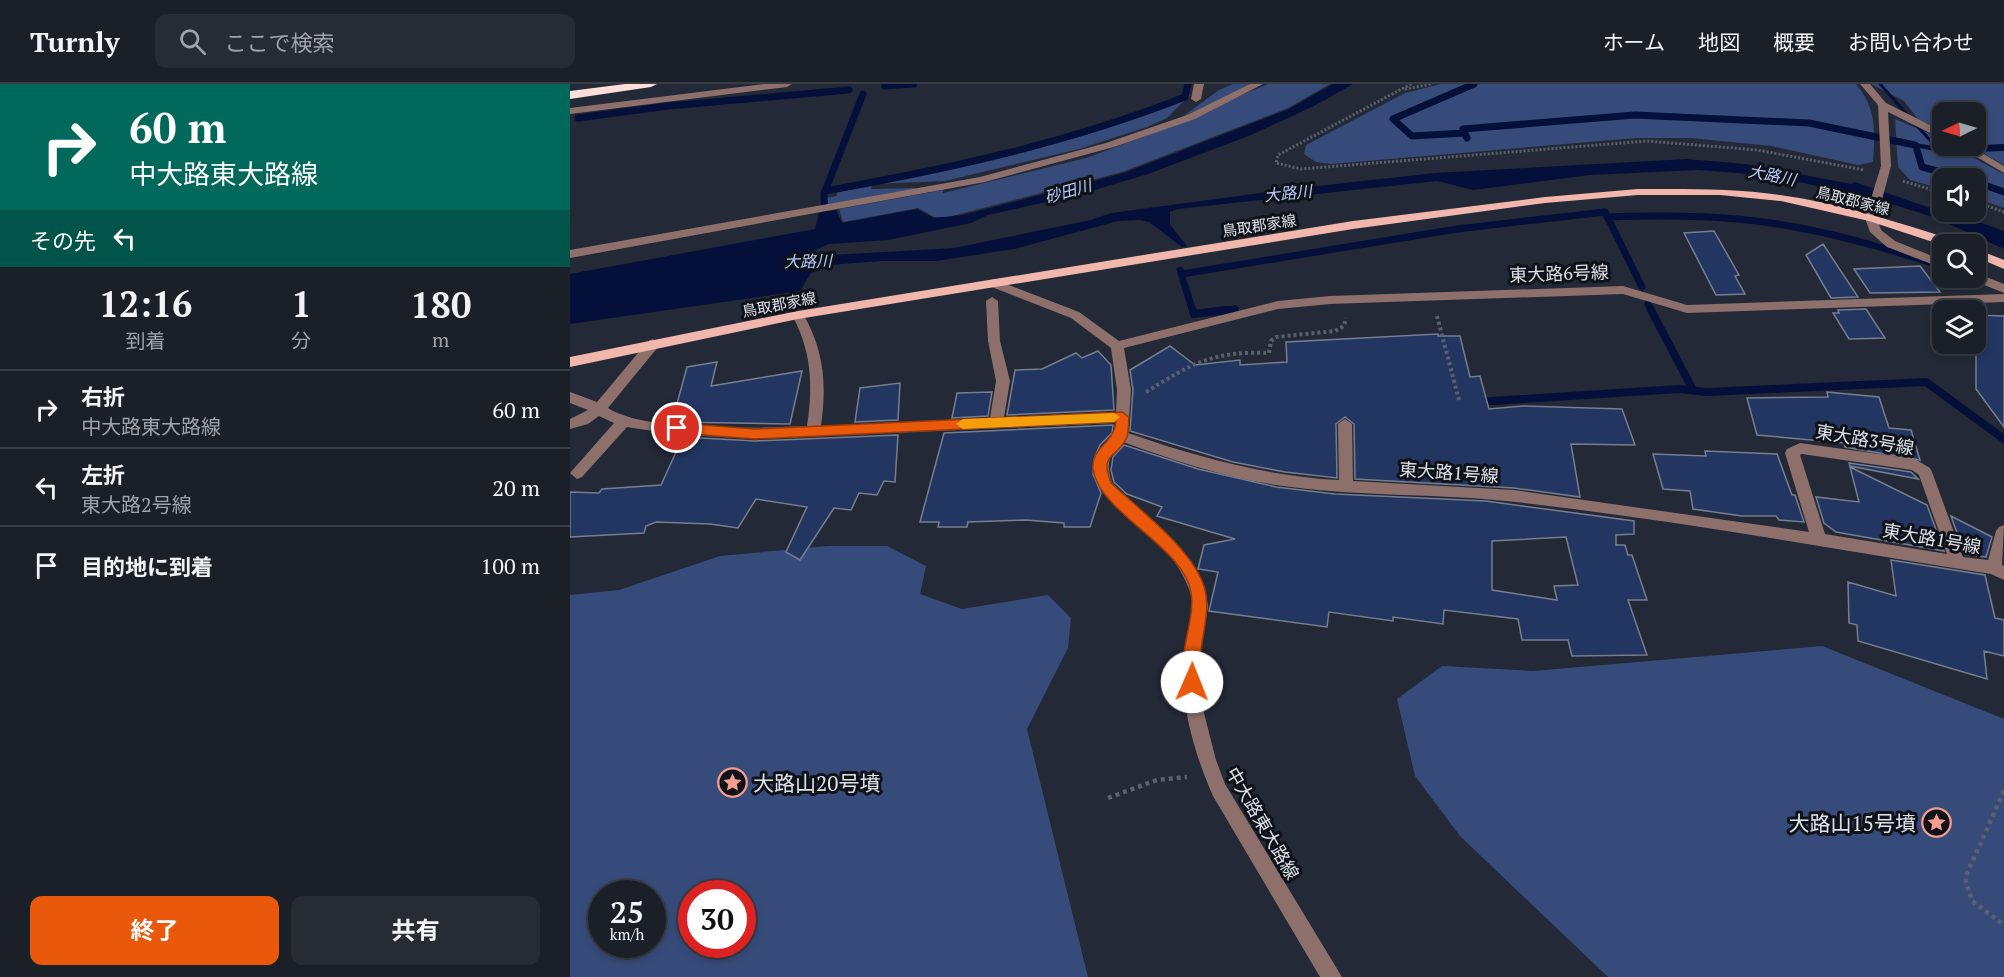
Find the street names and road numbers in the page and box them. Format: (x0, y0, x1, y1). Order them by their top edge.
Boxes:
street label: 鳥取郡家線 (1814, 181, 1892, 219)
street label: 鳥取郡家線 (1220, 209, 1298, 241)
street label: 東大路6号線 (1509, 259, 1609, 287)
street label: 鳥取郡家線 (740, 287, 818, 321)
street label: 東大路3号線 (1814, 419, 1916, 459)
street label: 東大路1号線 (1398, 457, 1500, 487)
street label: 東大路1号線 (1881, 518, 1983, 558)
street label: 中大路東大路線 (1221, 762, 1305, 884)

